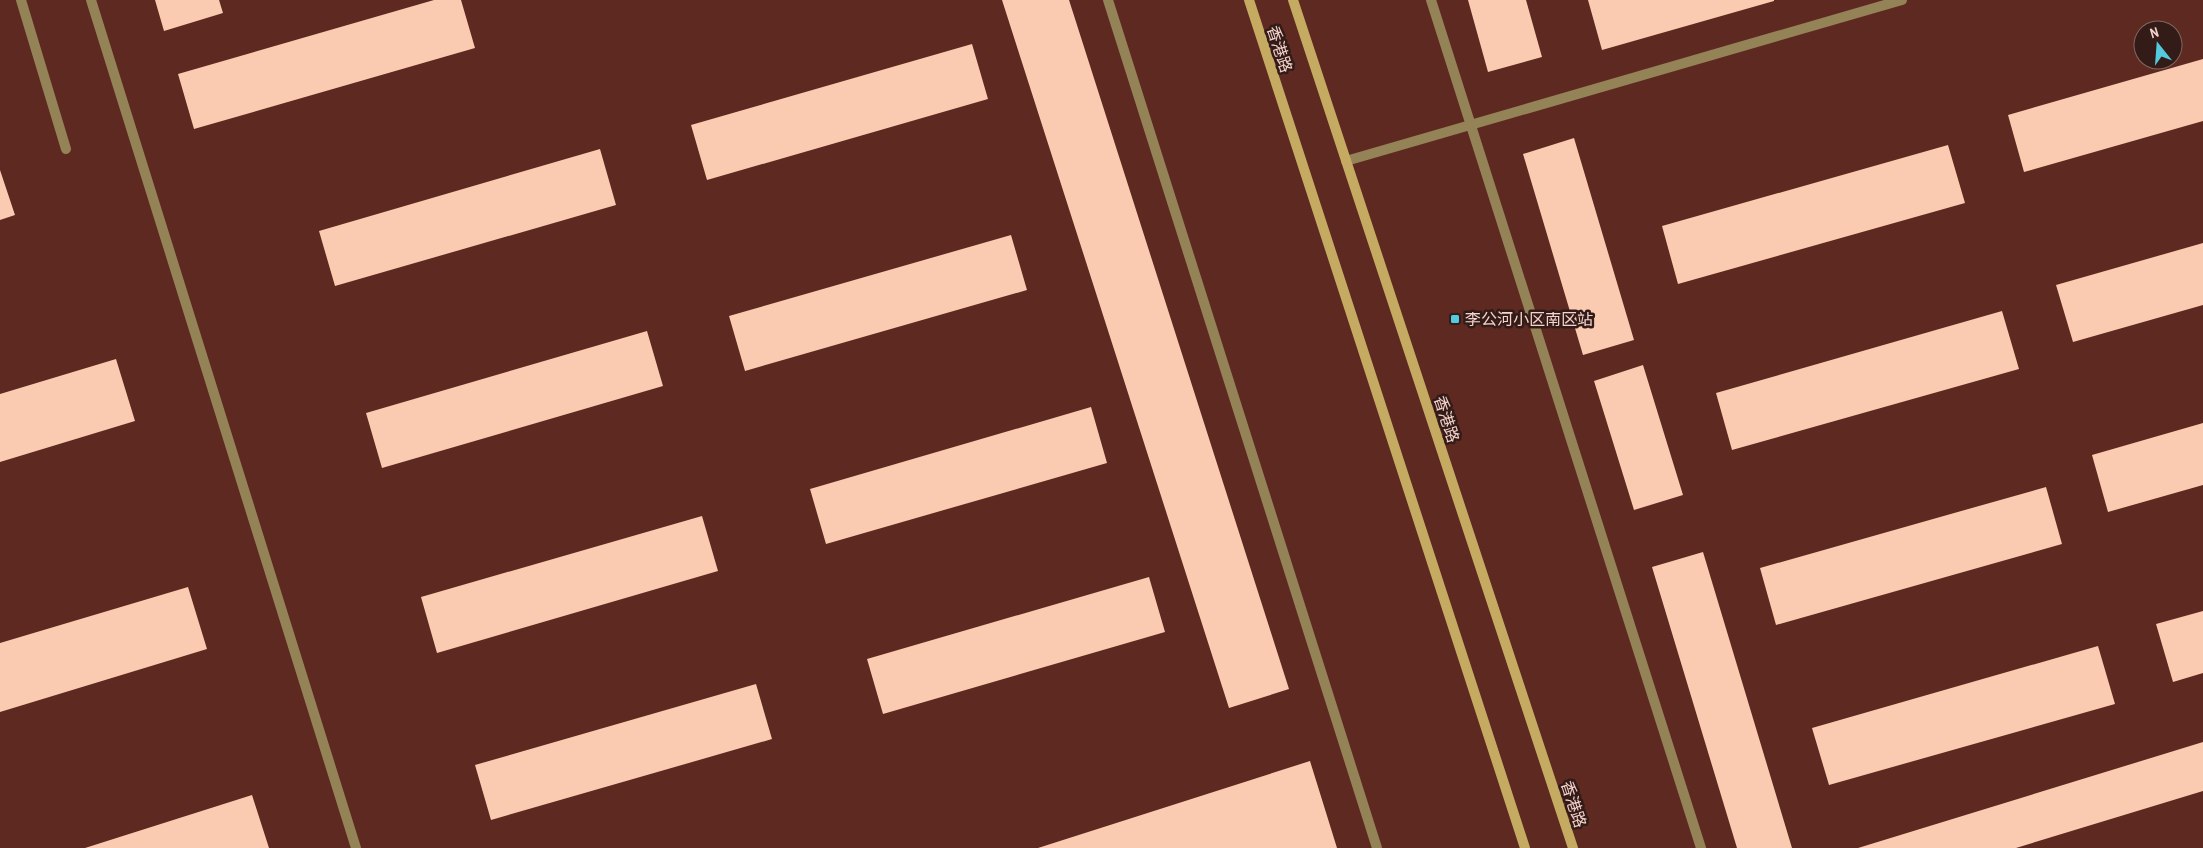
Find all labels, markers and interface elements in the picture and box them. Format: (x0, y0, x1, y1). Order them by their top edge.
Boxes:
north arrow (2133, 20, 2183, 70)
street label: 香港路 (1262, 23, 1298, 75)
text: N (2148, 23, 2161, 42)
place label: 李公河小区南区站 (1465, 308, 1593, 330)
marker: 李公河小区南区站 (1449, 313, 1461, 325)
street label: 香港路 (1429, 393, 1465, 445)
street label: 香港路 (1556, 778, 1592, 830)

